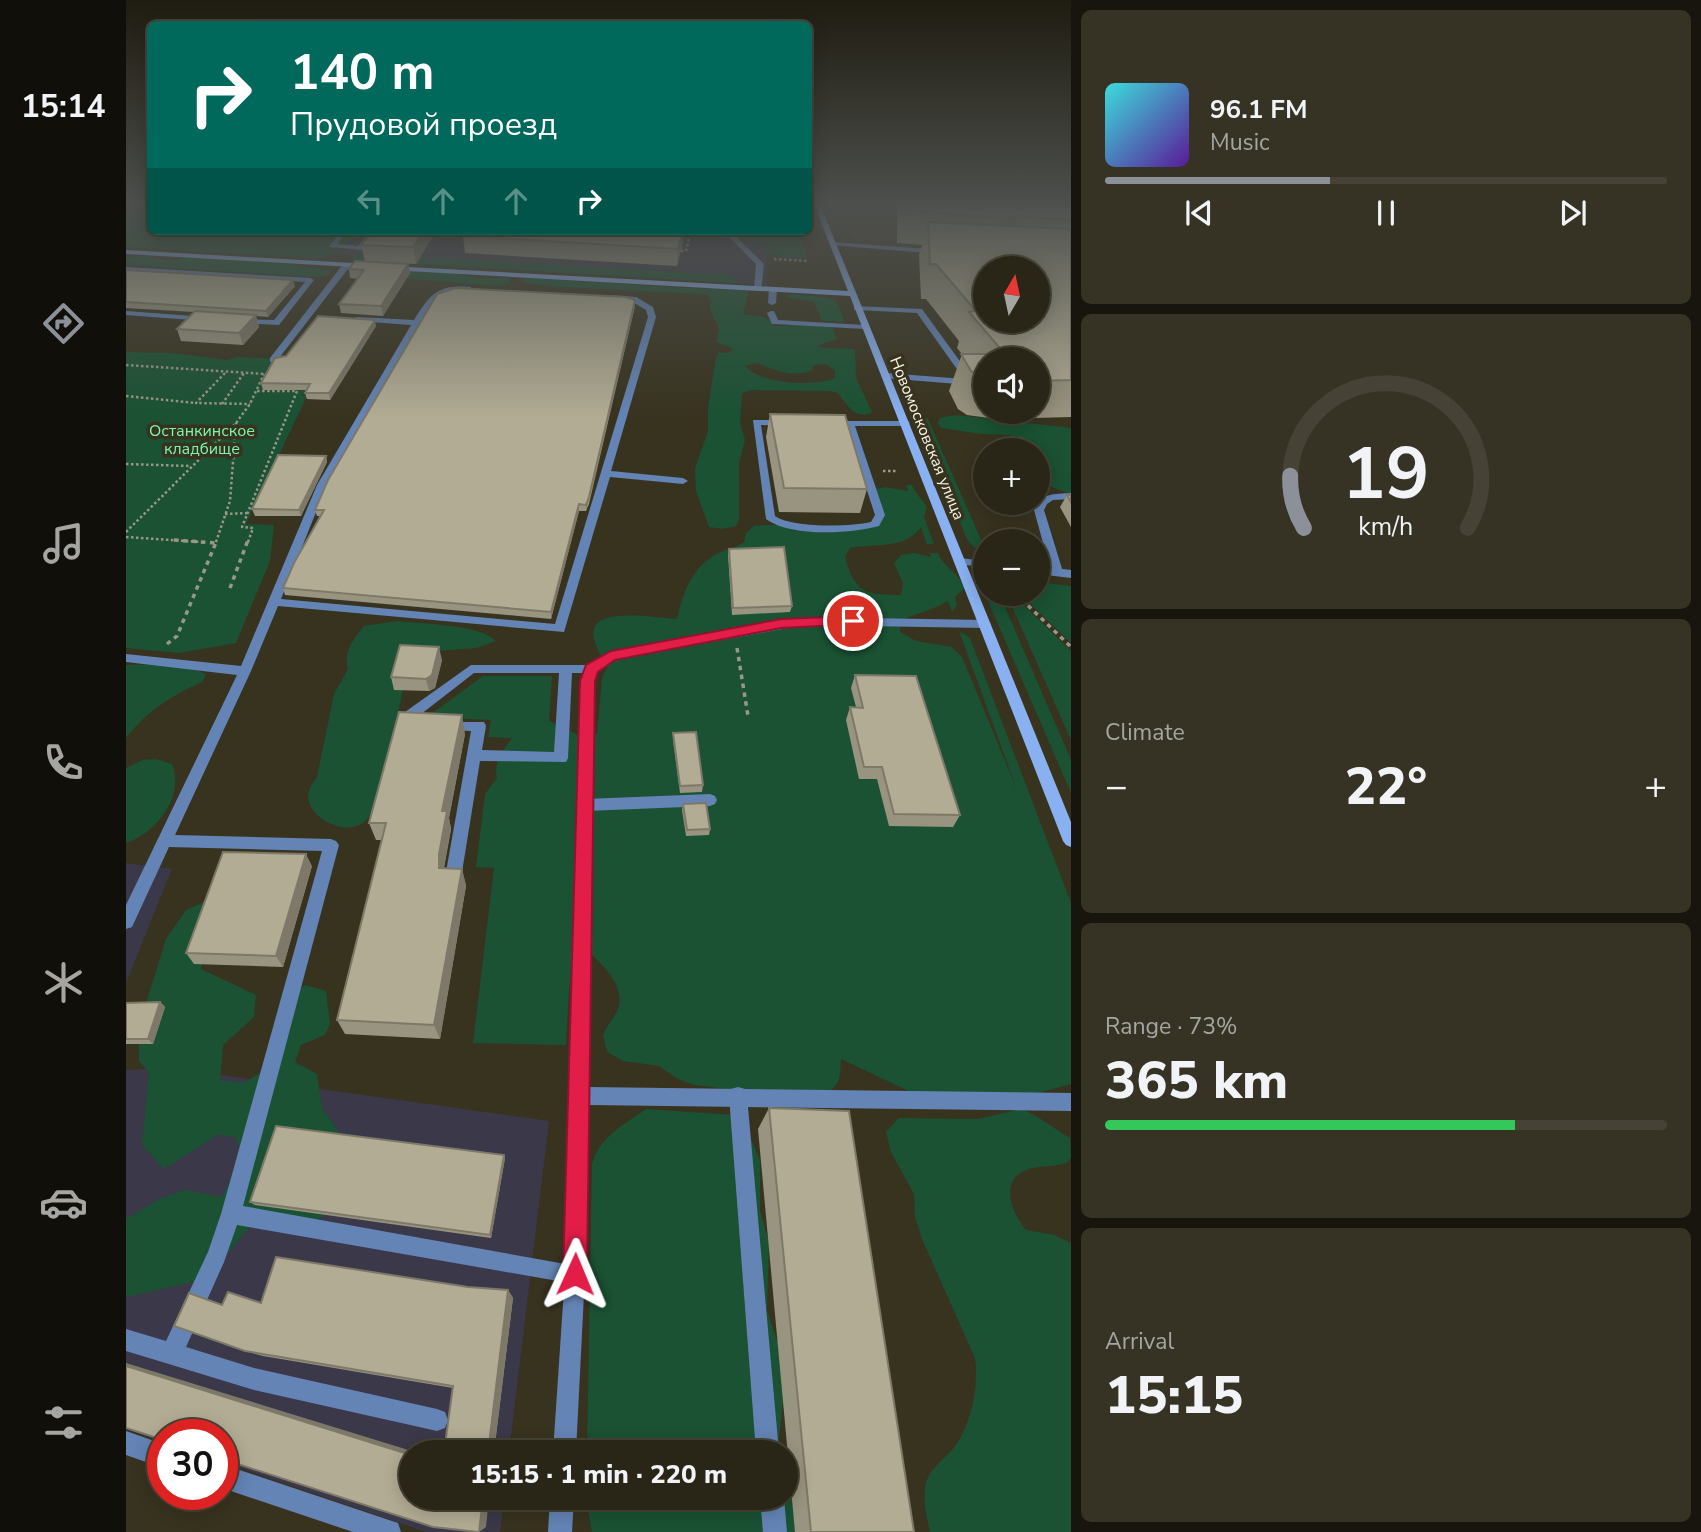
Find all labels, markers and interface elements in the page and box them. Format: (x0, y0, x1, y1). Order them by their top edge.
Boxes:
text: 140 m (290, 39, 434, 106)
icon: right (175, 49, 266, 140)
text: 15:14 (21, 85, 105, 128)
text: 96.1 FM (1210, 92, 1307, 127)
text: Прудовой проезд (290, 103, 557, 146)
text: Music (1210, 127, 1270, 158)
icon: left (351, 182, 389, 220)
icon: ahead (424, 182, 462, 220)
icon: ahead (497, 182, 535, 220)
icon: right (570, 182, 608, 220)
icon: previous (1180, 194, 1218, 232)
icon: pause (1367, 194, 1405, 232)
icon: next (1554, 194, 1592, 232)
north arrow (973, 256, 1050, 332)
map controls (973, 256, 1050, 606)
icon: directions (39, 299, 88, 348)
button: sound (973, 347, 1050, 424)
street label: Новомосковская улица (884, 353, 970, 523)
park label: Останкинское кладбище (149, 420, 255, 460)
text: 19 (1342, 424, 1430, 524)
button: + (973, 438, 1050, 515)
text: km/h (1358, 509, 1414, 543)
icon: music (39, 519, 88, 568)
button: − (973, 529, 1050, 606)
pin (823, 591, 883, 651)
icon: arrive (834, 602, 872, 640)
text: Climate (1105, 717, 1185, 748)
icon: phone (39, 738, 88, 787)
text: 22° (1345, 751, 1427, 822)
text: − (1105, 761, 1128, 812)
text: + (1644, 761, 1667, 812)
icon: climate (39, 958, 88, 1007)
text: Range · 73% (1105, 1011, 1237, 1042)
text: 365 km (1105, 1045, 1288, 1116)
icon: car (39, 1178, 88, 1227)
position arrow (538, 1237, 612, 1311)
text: Arrival (1105, 1326, 1174, 1357)
text: 15:15 (1105, 1360, 1243, 1431)
icon: filters (39, 1398, 88, 1447)
speed limit sign: 30 (147, 1419, 238, 1510)
text: 15:15 · 1 min · 220 m (470, 1457, 727, 1492)

